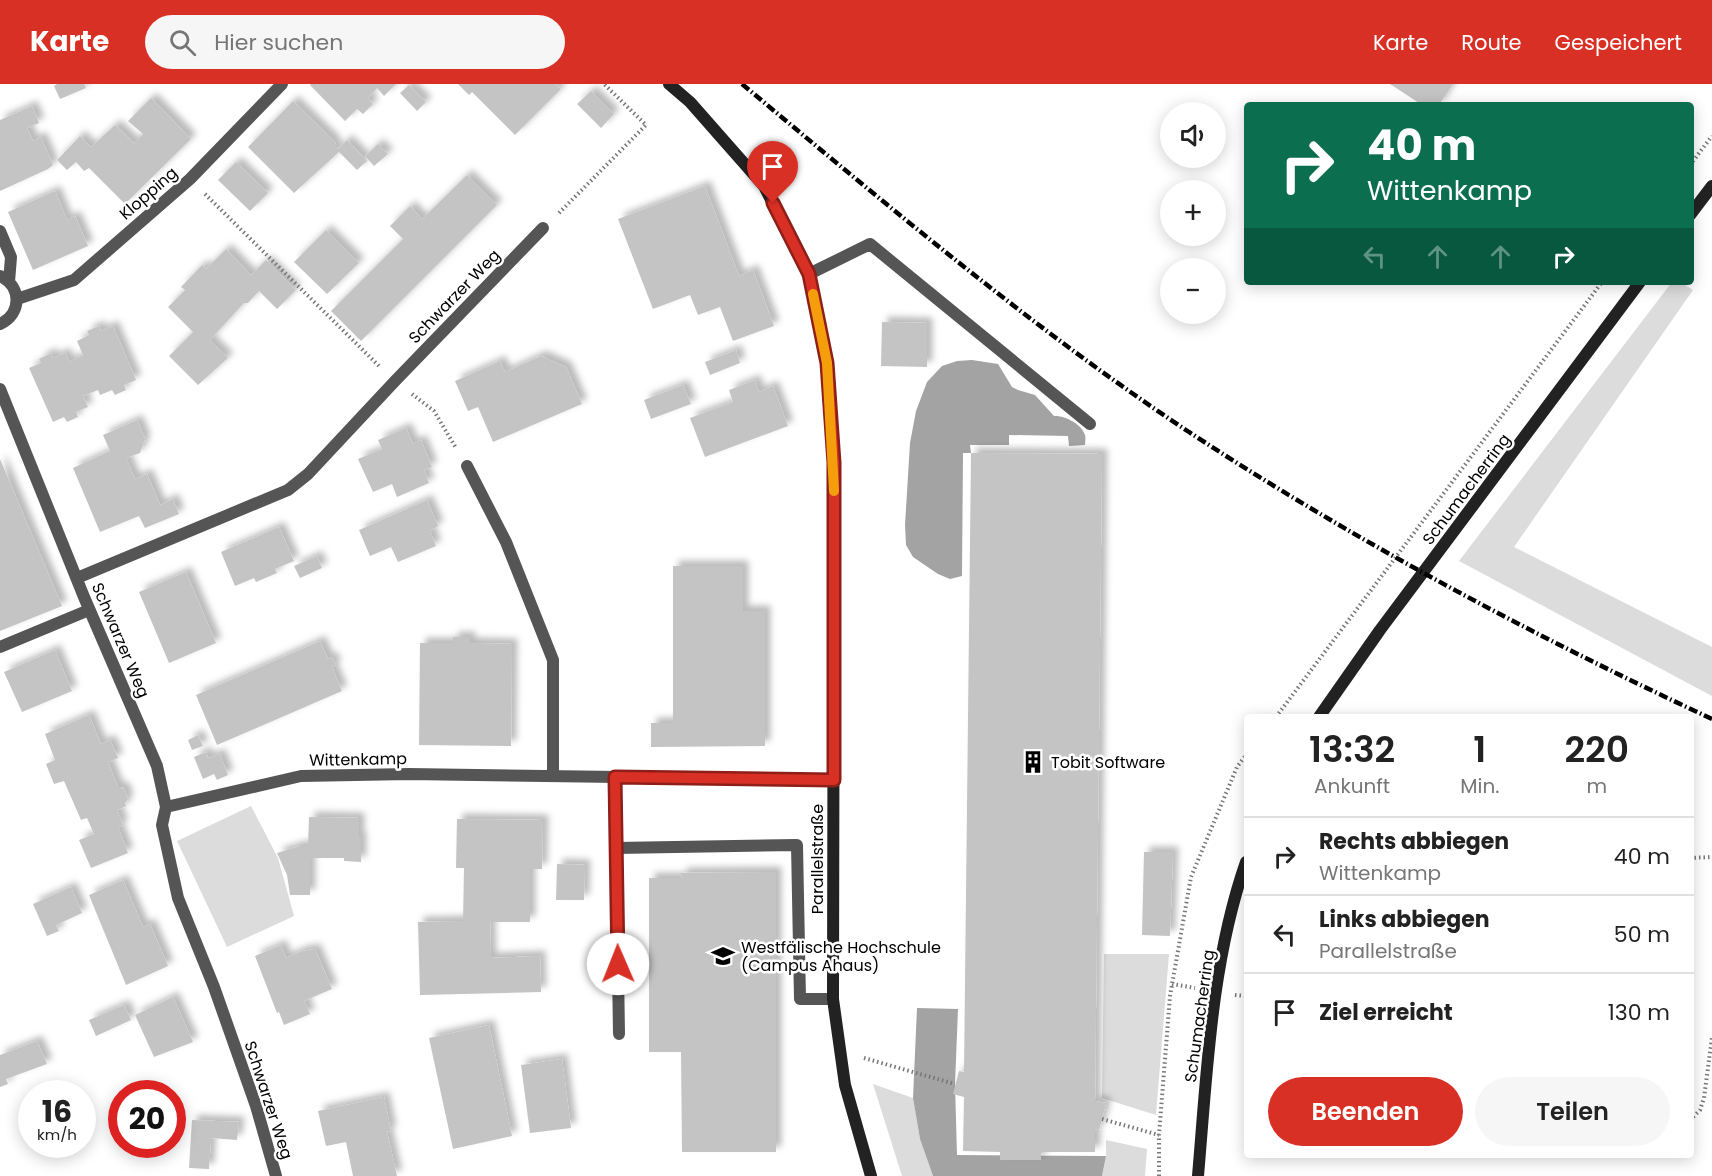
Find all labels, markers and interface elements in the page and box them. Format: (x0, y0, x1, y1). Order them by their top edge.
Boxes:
search box (145, 15, 565, 69)
text: Karte (30, 22, 109, 61)
icon: search (166, 26, 199, 59)
text: Hier suchen (214, 27, 343, 58)
text: Karte (1373, 28, 1428, 57)
text: Route (1461, 28, 1522, 57)
text: Gespeichert (1555, 28, 1682, 57)
map controls (1160, 102, 1226, 324)
button: sound (1160, 102, 1226, 168)
text: 40 m (1367, 116, 1476, 175)
icon: right (1268, 126, 1346, 204)
pin (747, 141, 798, 203)
icon: arrive (756, 150, 789, 183)
street label: Klopping (114, 162, 182, 225)
text: Wittenkamp (1367, 172, 1532, 209)
button: + (1160, 180, 1226, 246)
icon: left (1358, 240, 1391, 273)
icon: ahead (1421, 240, 1454, 273)
icon: ahead (1484, 240, 1517, 273)
icon: right (1547, 240, 1580, 273)
street label: Schwarzer Weg (403, 244, 505, 349)
button: − (1160, 258, 1226, 324)
street label: Schumacherring (1417, 429, 1516, 550)
street label: Schwarzer Weg (86, 579, 155, 701)
text: 13:32 (1309, 724, 1395, 775)
text: 1 (1473, 724, 1486, 775)
text: 220 (1564, 724, 1629, 775)
street label: Wittenkamp (309, 747, 407, 772)
building icon: Tobit Software (1020, 749, 1046, 775)
place label: Tobit Software (1051, 751, 1165, 774)
text: Ankunft (1314, 772, 1390, 800)
text: Min. (1460, 772, 1499, 800)
text: m (1586, 772, 1607, 800)
street label: Parallelstraße (806, 804, 829, 914)
text: Rechts abbiegen (1319, 826, 1509, 857)
icon: right (1268, 840, 1301, 873)
text: 40 m (1614, 841, 1670, 872)
text: Wittenkamp (1319, 859, 1441, 887)
text: Links abbiegen (1319, 904, 1490, 935)
icon: left (1268, 918, 1301, 951)
text: 50 m (1614, 919, 1670, 950)
position arrow (586, 932, 650, 996)
place label: Westfälische Hochschule (Campus Ahaus) (741, 936, 941, 977)
text: Parallelstraße (1319, 937, 1457, 965)
school or university icon: Westfälische Hochschule (Campus Ahaus) (710, 943, 736, 969)
street label: Schumacherring (1179, 948, 1220, 1084)
icon: arrive (1268, 996, 1301, 1029)
text: Ziel erreicht (1319, 997, 1453, 1028)
text: 130 m (1608, 997, 1670, 1028)
street label: Schwarzer Weg (239, 1038, 298, 1162)
button: Beenden (1268, 1077, 1463, 1146)
button: Teilen (1475, 1077, 1670, 1146)
speed limit sign: 20 (108, 1080, 186, 1158)
text: 16 (42, 1090, 72, 1133)
text: km/h (37, 1124, 77, 1145)

